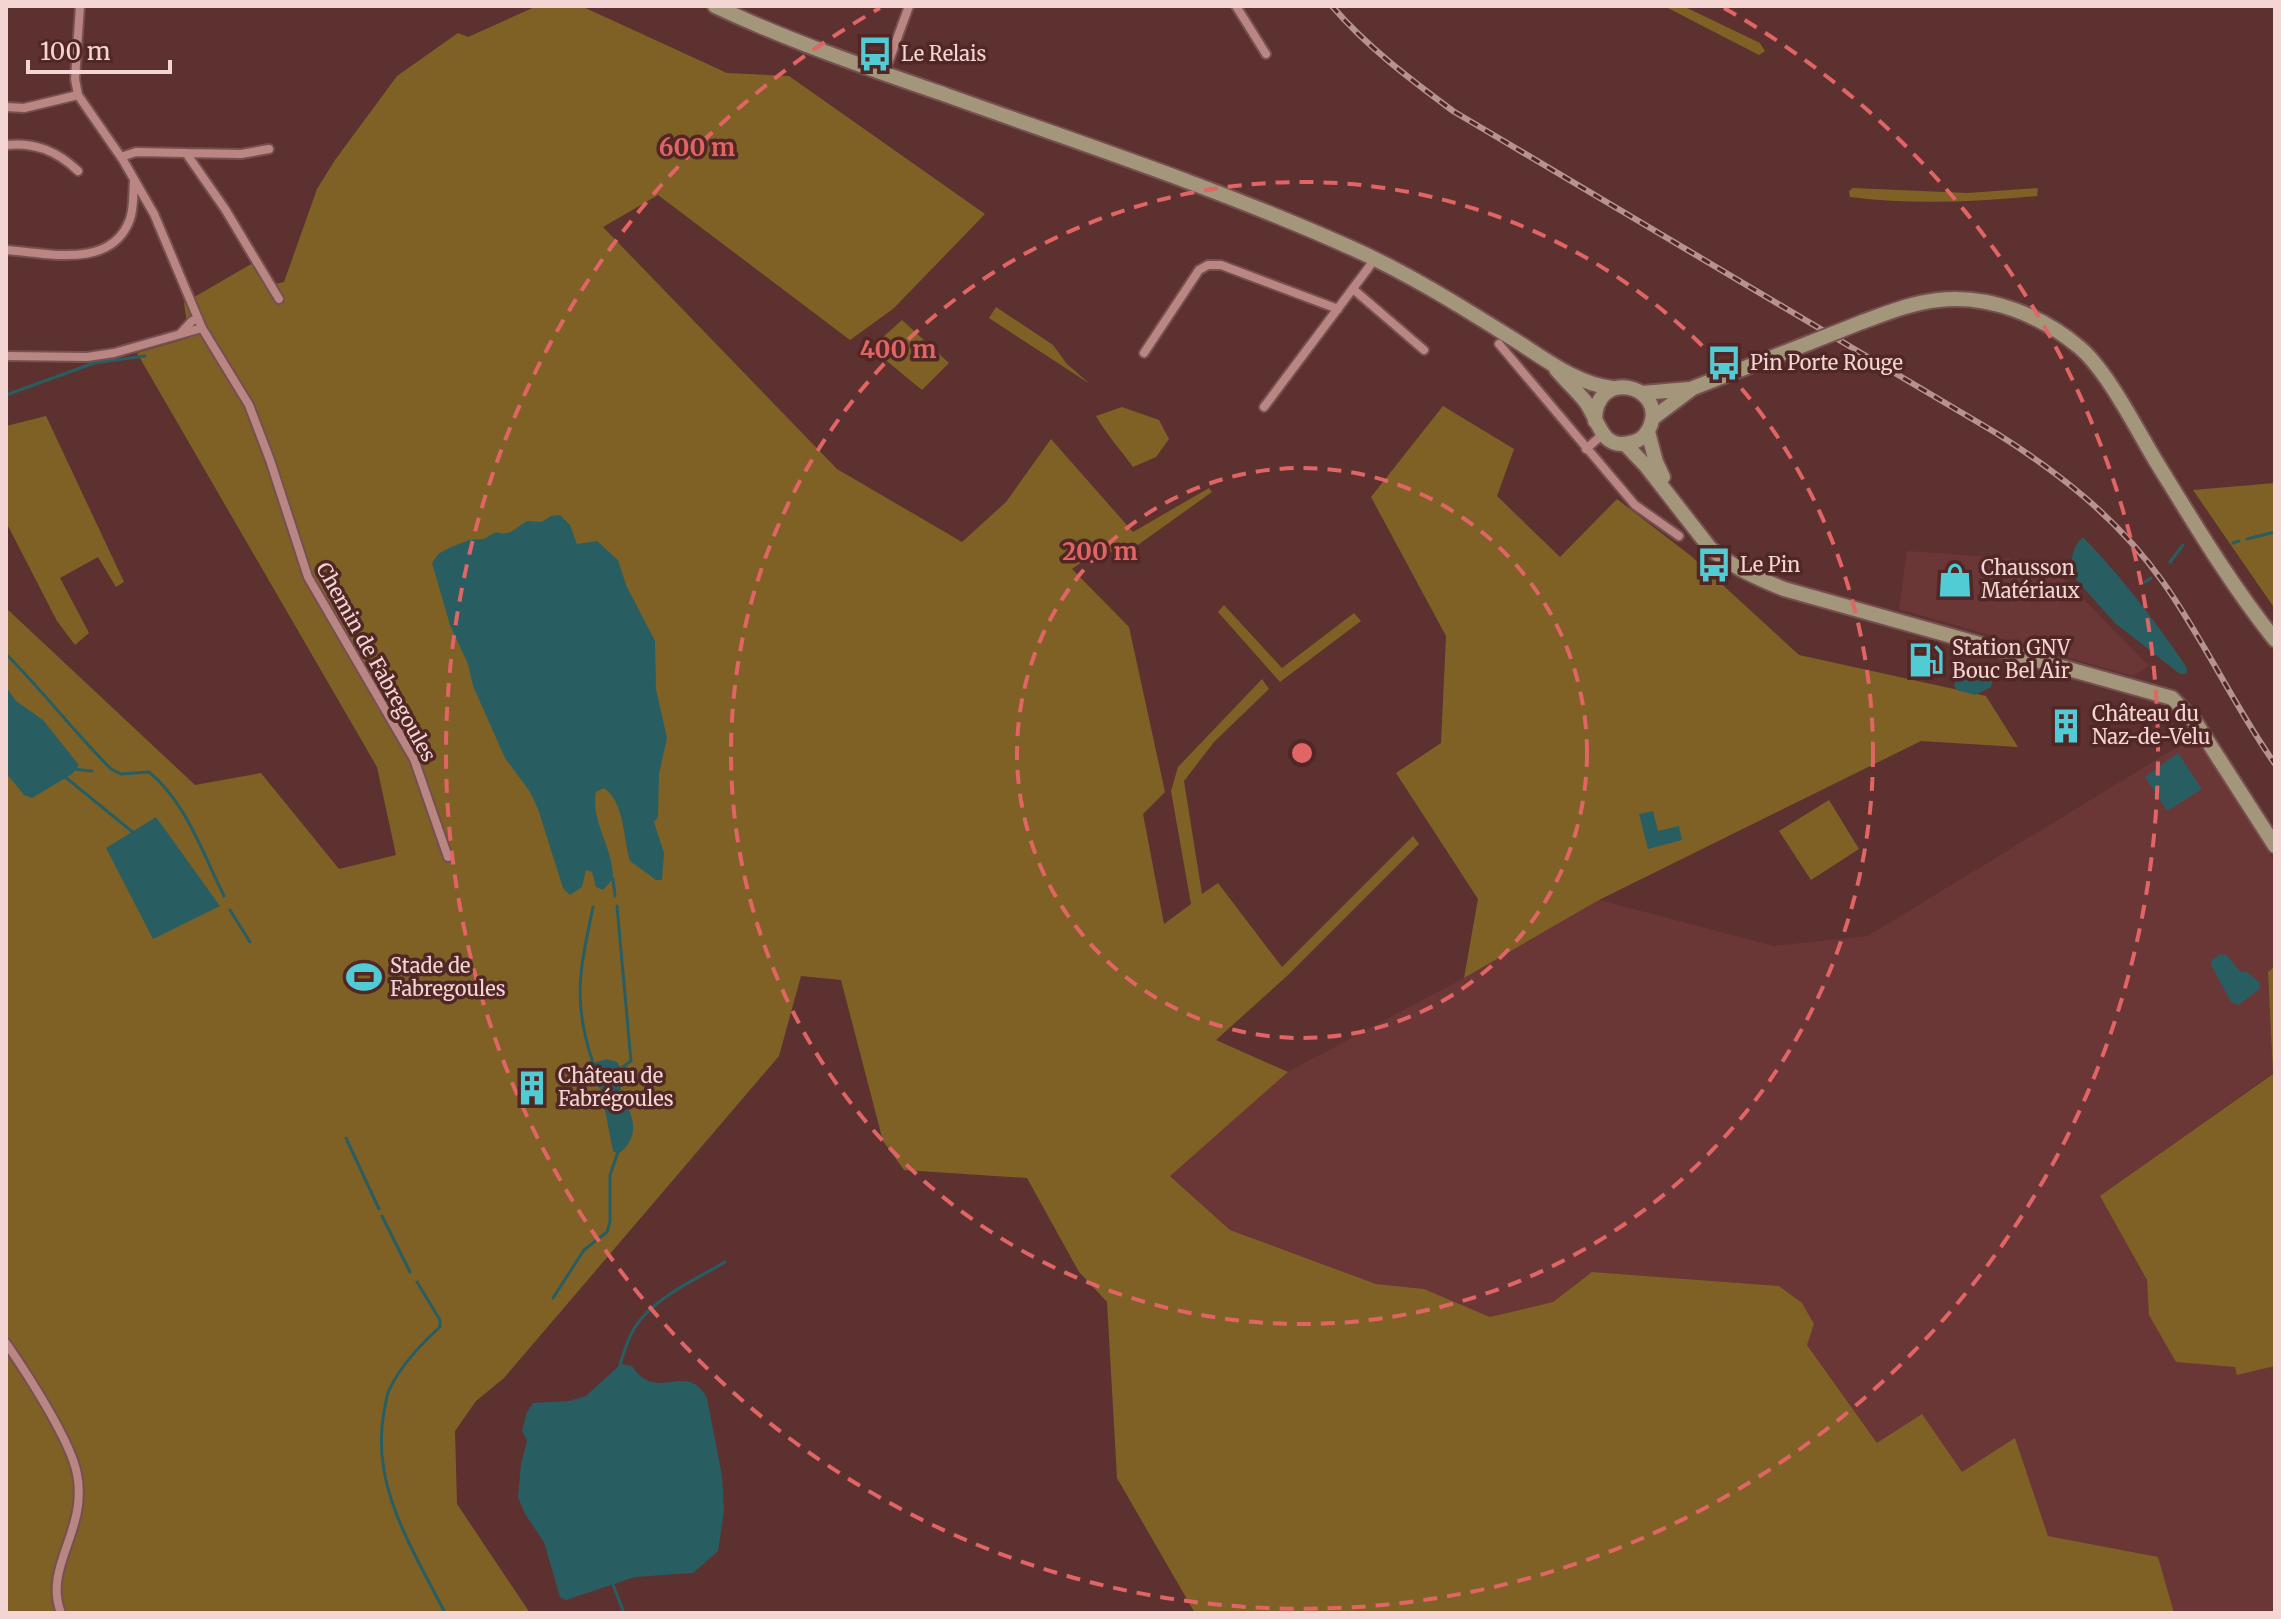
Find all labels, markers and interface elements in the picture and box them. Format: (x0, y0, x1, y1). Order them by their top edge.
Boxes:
scale bar (28, 24, 170, 74)
bus stop icon: Le Relais (856, 35, 894, 73)
text: 100 m (40, 36, 111, 67)
place label: Le Relais (901, 41, 986, 66)
text: 600 m (659, 132, 735, 163)
text: 400 m (860, 334, 936, 365)
bus stop icon: Pin Porte Rouge (1705, 344, 1743, 382)
place label: Pin Porte Rouge (1750, 350, 1903, 375)
text: 200 m (1062, 536, 1138, 567)
bus stop icon: Le Pin (1695, 546, 1733, 584)
place label: Le Pin (1740, 552, 1800, 577)
place label: Chausson Matériaux (1981, 555, 2080, 603)
street label: Chemin de Fabregoules (311, 558, 442, 766)
shop icon: Chausson Matériaux (1936, 561, 1974, 599)
place label: Station GNV Bouc Bel Air (1952, 635, 2071, 683)
fuel station icon: Station GNV Bouc Bel Air (1907, 641, 1945, 679)
place label: Château du Naz-de-Velu (2092, 701, 2210, 749)
building icon: Château du Naz-de-Velu (2047, 707, 2085, 745)
centre of rings (1288, 739, 1316, 767)
place label: Stade de Fabregoules (390, 953, 506, 1001)
sports icon: Stade de Fabregoules (345, 958, 383, 996)
place label: Château de Fabrégoules (558, 1063, 674, 1111)
building icon: Château de Fabrégoules (513, 1069, 551, 1107)

